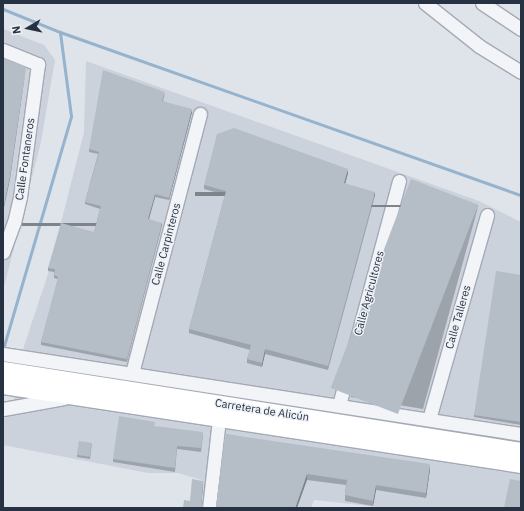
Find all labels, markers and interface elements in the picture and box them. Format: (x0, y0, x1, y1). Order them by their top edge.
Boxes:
north arrow (8, 8, 48, 48)
text: N (9, 25, 24, 35)
street label: Calle Fontaneros (13, 117, 37, 201)
street label: Calle Carpinteros (149, 201, 183, 287)
street label: Calle Agricultores (351, 249, 387, 337)
street label: Calle Talleres (443, 283, 473, 351)
street label: Carretera de Alicún (214, 396, 310, 424)

